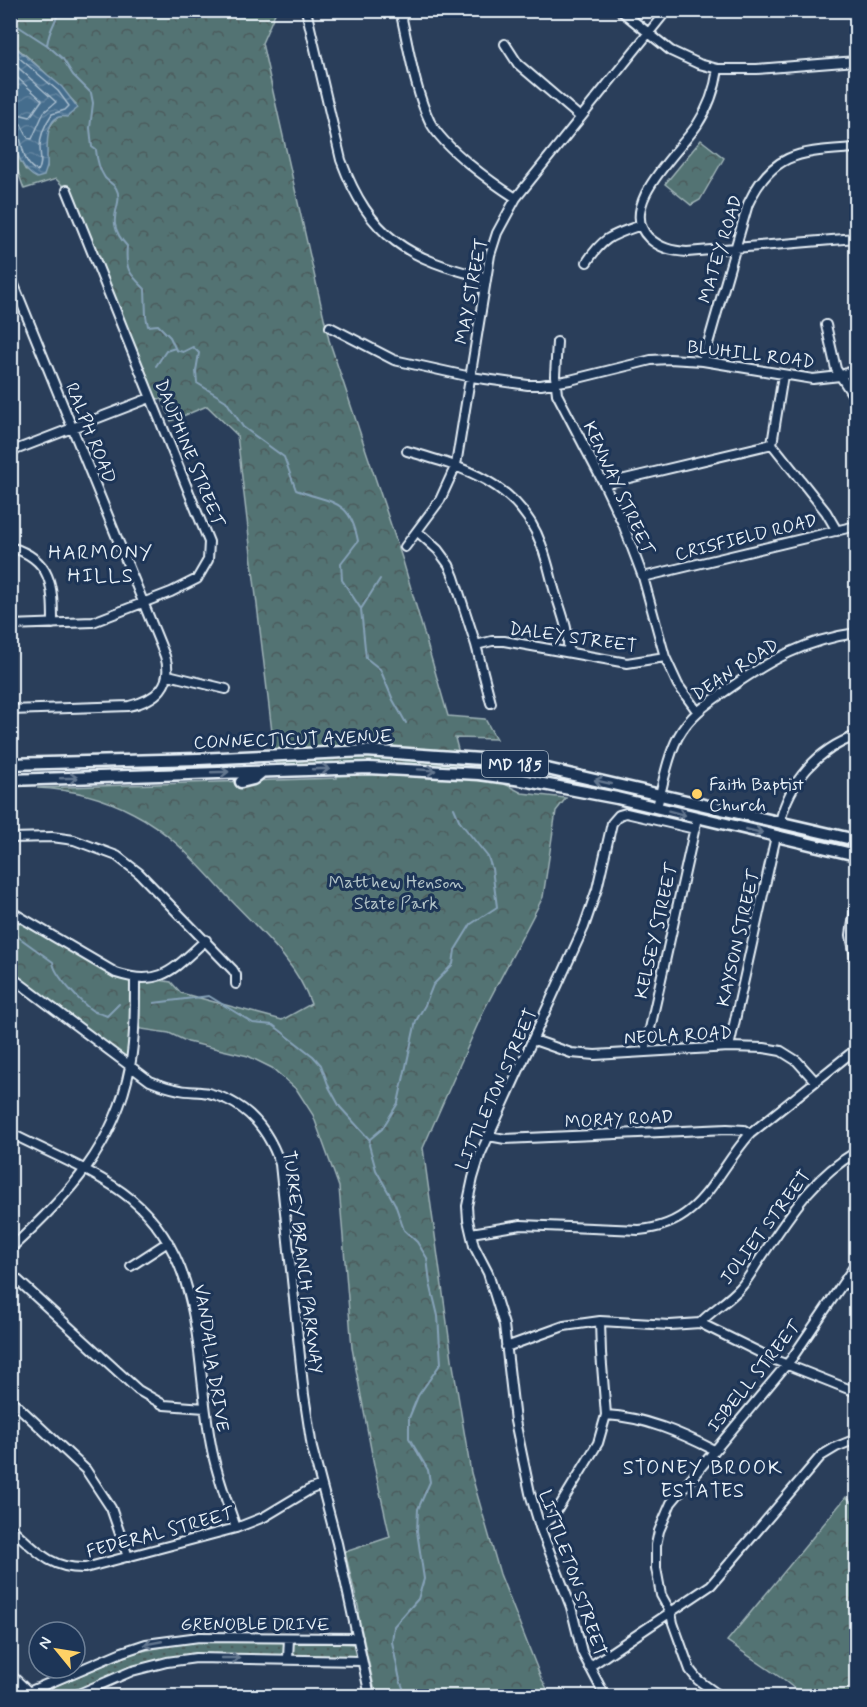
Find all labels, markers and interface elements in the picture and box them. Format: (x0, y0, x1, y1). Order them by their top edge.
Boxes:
street label: MATEY ROAD (693, 192, 749, 306)
street label: MAY STREET (450, 236, 494, 346)
street label: BLUHILL ROAD (686, 335, 816, 375)
street label: DAUPHINE STREET (149, 376, 230, 531)
street label: RALPH ROAD (59, 379, 121, 487)
street label: KENWAY STREET (577, 418, 660, 560)
street label: CRISFIELD ROAD (673, 509, 820, 567)
district label: HARMONY HILLS (48, 540, 154, 590)
street label: DALEY STREET (508, 617, 638, 659)
street label: DEAN ROAD (688, 633, 783, 707)
street label: CONNECTICUT AVENUE (193, 725, 393, 755)
road number: MD 185 (482, 751, 548, 777)
one-way arrow (310, 764, 330, 775)
one-way arrow (417, 765, 437, 776)
one-way arrow (209, 767, 229, 778)
one-way arrow (58, 772, 78, 784)
place label: Faith Baptist Church (709, 773, 804, 818)
one-way arrow (594, 776, 613, 787)
marker: Faith Baptist Church (690, 787, 704, 801)
one-way arrow (667, 807, 686, 819)
one-way arrow (744, 825, 763, 837)
street label: KELSEY STREET (630, 860, 684, 1001)
street label: KAYSON STREET (712, 867, 767, 1009)
park label: Matthew Henson State Park (329, 871, 463, 916)
street label: LITTLETON STREET (450, 1005, 543, 1174)
street label: NEOLA ROAD (623, 1021, 733, 1051)
street label: MORAY ROAD (564, 1105, 674, 1135)
street label: TURKEY BRANCH PARKWAY (276, 1149, 328, 1375)
street label: JOLIET STREET (715, 1166, 817, 1290)
street label: VANDALIA DRIVE (188, 1283, 235, 1434)
street label: ISBELL STREET (702, 1315, 808, 1437)
district label: STONEY BROOK ESTATES (623, 1455, 783, 1505)
street label: LITTLETON STREET (532, 1487, 612, 1660)
street label: FEDERAL STREET (84, 1502, 237, 1564)
street label: GRENOBLE DRIVE (180, 1613, 330, 1637)
north arrow (27, 1620, 87, 1680)
text: N (34, 1633, 57, 1653)
one-way arrow (144, 1638, 163, 1649)
one-way arrow (220, 1652, 240, 1664)

